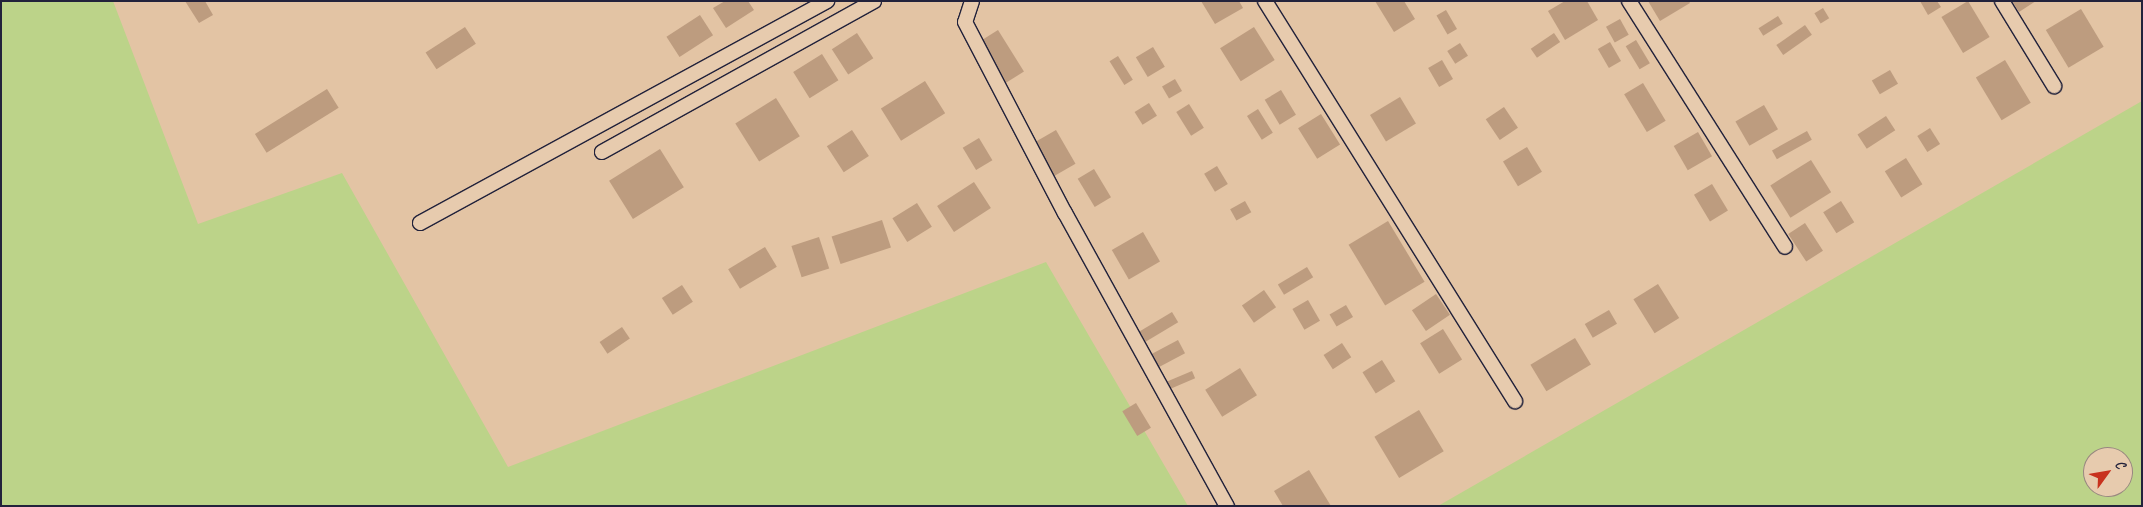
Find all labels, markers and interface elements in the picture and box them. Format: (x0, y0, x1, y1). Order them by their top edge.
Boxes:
north arrow (2083, 447, 2133, 497)
text: С (2111, 457, 2129, 472)

